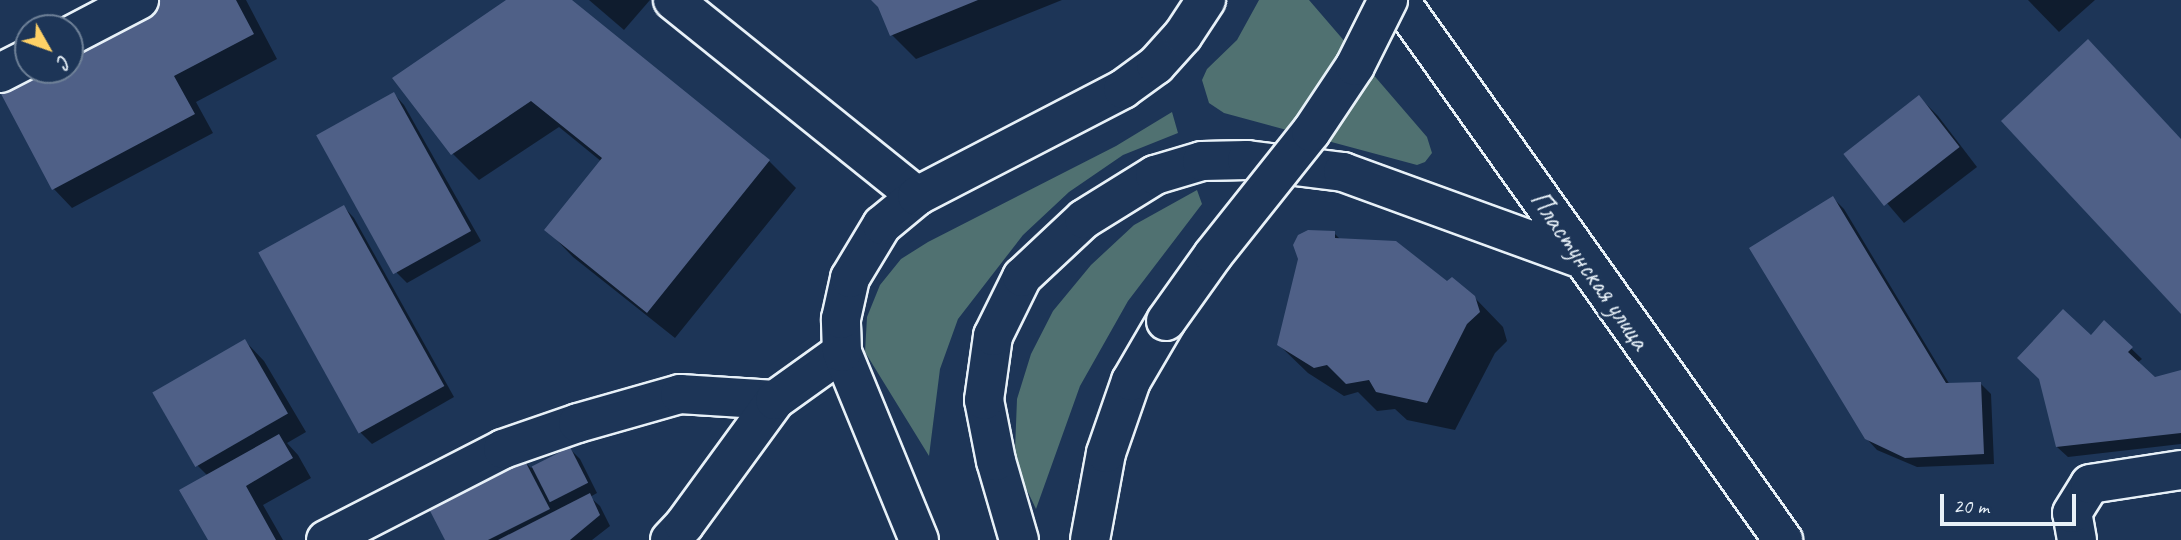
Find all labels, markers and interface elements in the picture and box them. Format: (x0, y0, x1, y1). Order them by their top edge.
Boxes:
north arrow (14, 14, 84, 84)
text: С (51, 50, 76, 73)
street label: Пластунская улица (1522, 183, 1658, 357)
scale bar (1943, 480, 2080, 524)
text: 20 m (1953, 493, 1989, 519)

